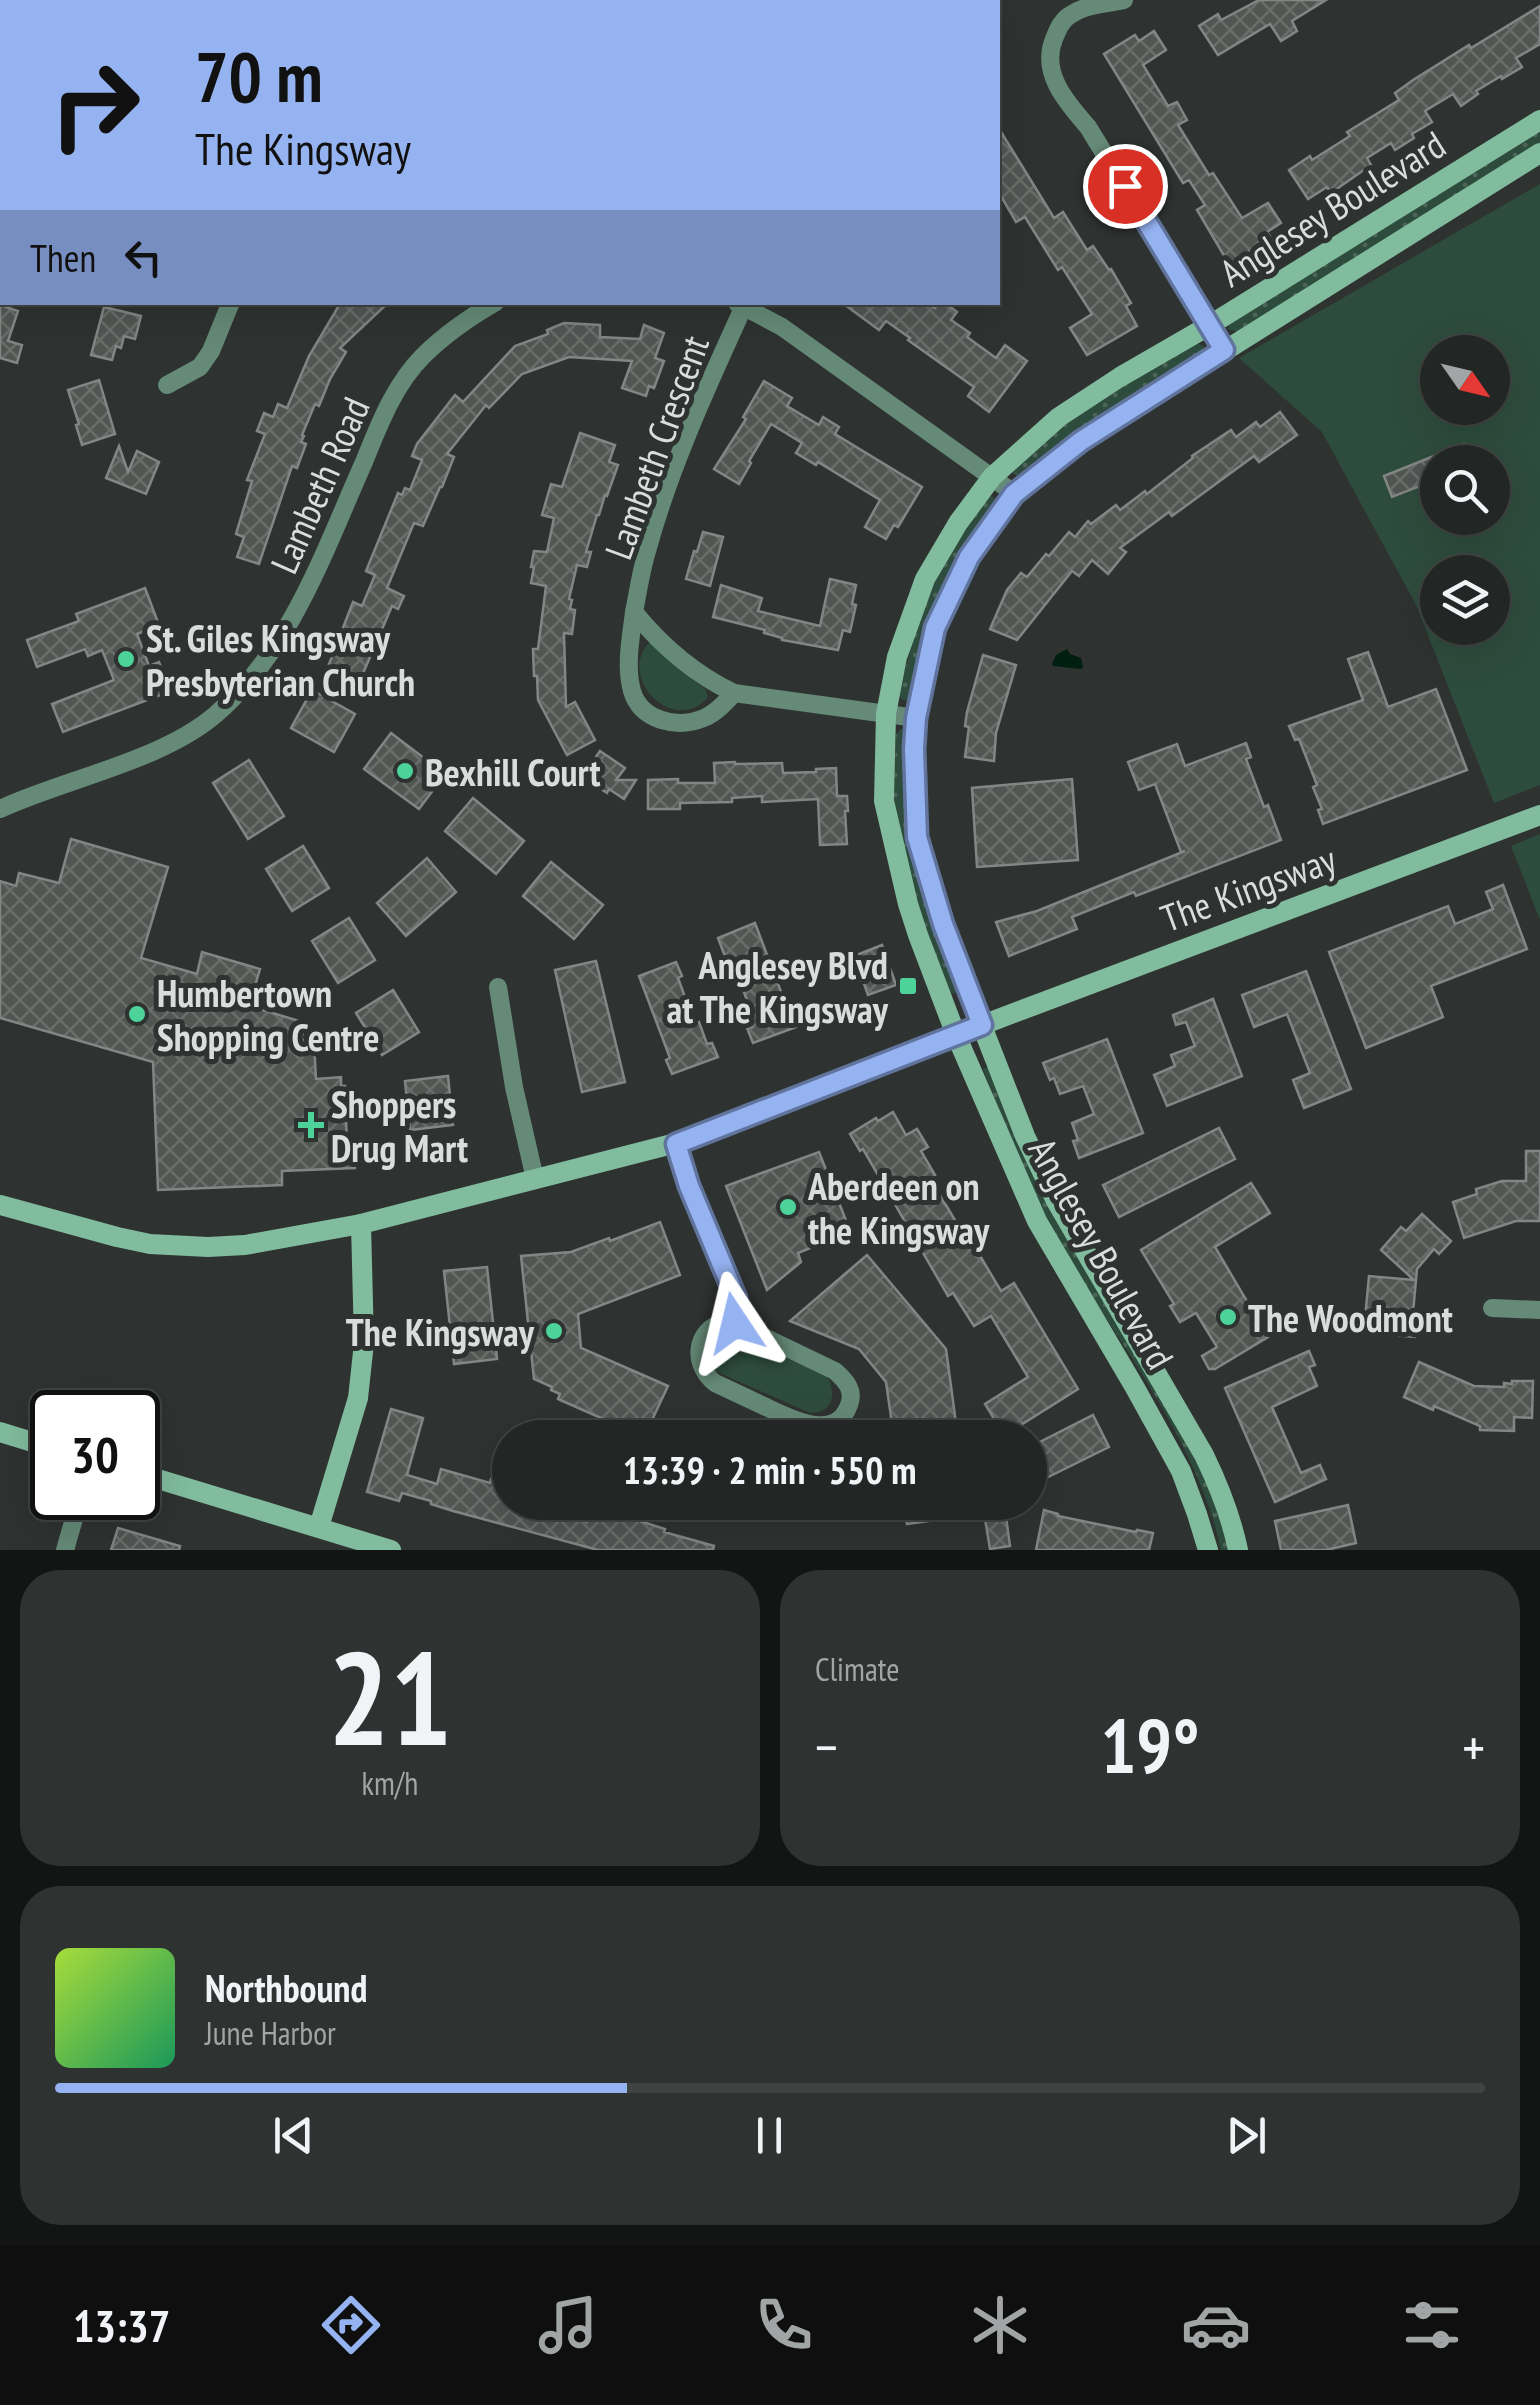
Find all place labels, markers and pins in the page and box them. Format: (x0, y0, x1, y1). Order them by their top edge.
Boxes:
pin (1083, 144, 1168, 229)
place label: St. Giles Kingsway Presbyterian Church (146, 613, 415, 706)
marker: St. Giles Kingsway Presbyterian Church (115, 648, 137, 670)
place label: Bexhill Court (425, 747, 601, 796)
marker: Bexhill Court (394, 760, 416, 782)
place label: Anglesey Blvd at The Kingsway (666, 940, 889, 1033)
place label: Humbertown Shopping Centre (157, 968, 379, 1061)
marker: Anglesey Blvd at The Kingsway (897, 975, 919, 997)
marker: Humbertown Shopping Centre (126, 1003, 148, 1025)
place label: Shoppers Drug Mart (331, 1079, 468, 1172)
marker: Shoppers Drug Mart (300, 1114, 322, 1136)
place label: Aberdeen on the Kingsway (807, 1161, 990, 1254)
marker: Aberdeen on the Kingsway (777, 1196, 799, 1218)
place label: The Woodmont (1248, 1293, 1453, 1342)
marker: The Woodmont (1217, 1306, 1239, 1328)
place label: The Kingsway (346, 1307, 535, 1356)
marker: The Kingsway (543, 1320, 565, 1342)

